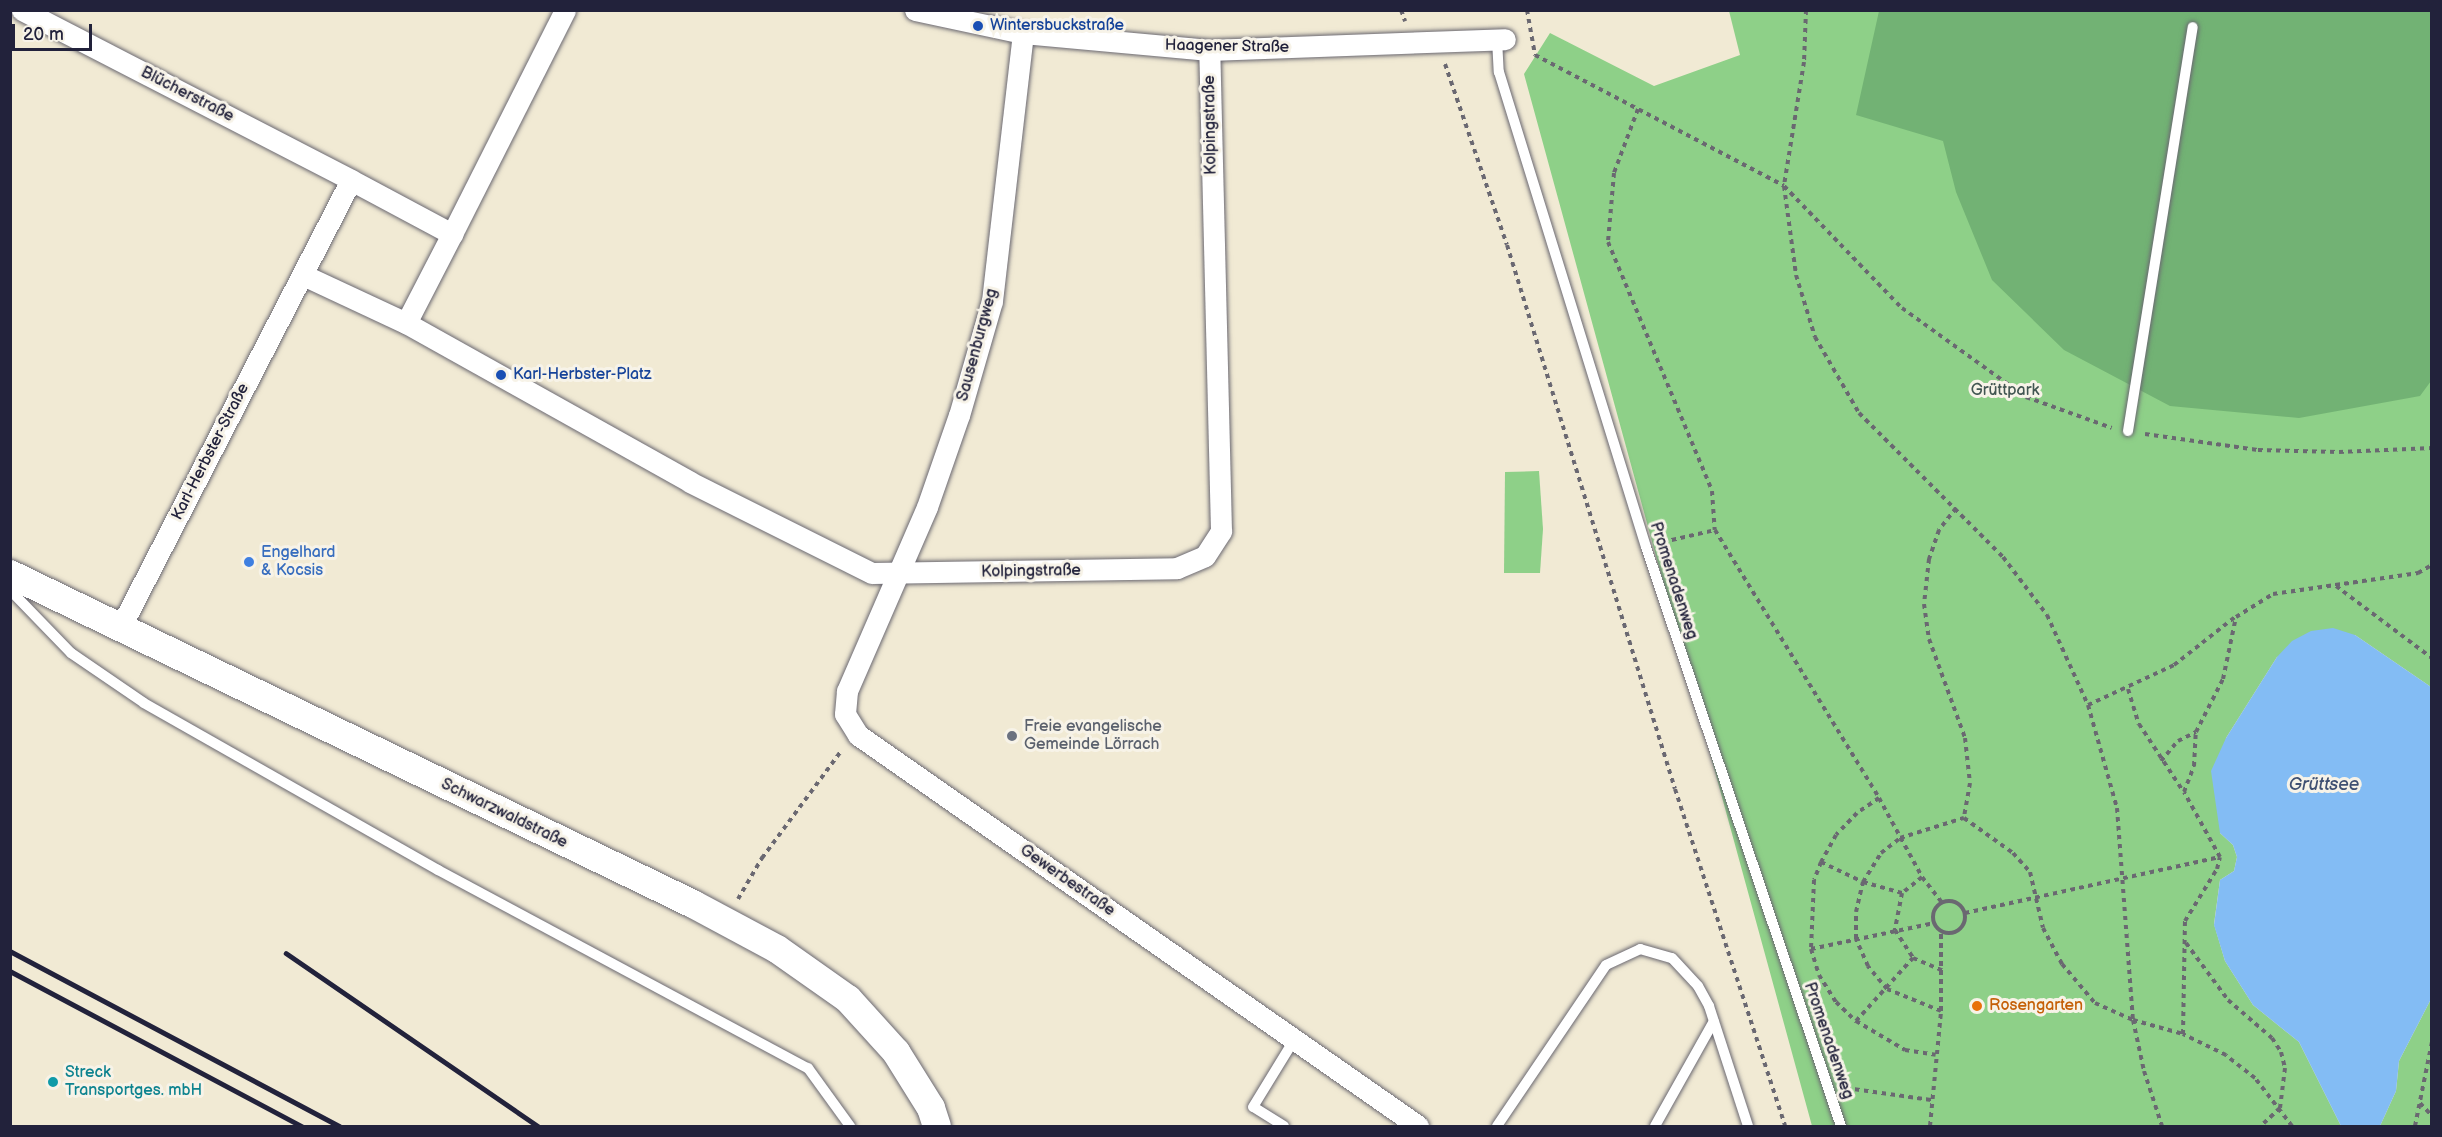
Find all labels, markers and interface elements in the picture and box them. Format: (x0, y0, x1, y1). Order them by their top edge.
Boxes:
scale bar (15, 12, 94, 50)
place label: Wintersbuckstraße (990, 16, 1124, 36)
marker: Wintersbuckstraße (971, 19, 985, 33)
text: 20 m (23, 24, 64, 45)
street label: Haagener Straße (1164, 36, 1290, 58)
street label: Blücherstraße (137, 63, 237, 127)
street label: Kolpingstraße (1201, 75, 1221, 175)
street label: Sausenburgweg (954, 286, 1002, 404)
place label: Karl-Herbster-Platz (513, 365, 651, 385)
marker: Karl-Herbster-Platz (494, 368, 508, 382)
street label: Karl-Herbster-Straße (168, 380, 254, 524)
park label: Grüttpark (1971, 381, 2039, 401)
street label: Promenadenweg (1645, 520, 1701, 642)
place label: Engelhard & Kocsis (261, 543, 335, 581)
marker: Engelhard & Kocsis (242, 555, 256, 569)
street label: Kolpingstraße (981, 562, 1081, 582)
place label: Freie evangelische Gemeinde Lörrach (1024, 717, 1162, 755)
marker: Freie evangelische Gemeinde Lörrach (1005, 729, 1019, 743)
water label: Grüttsee (2289, 774, 2359, 796)
street label: Schwarzwaldstraße (438, 775, 570, 853)
street label: Gewerbestraße (1016, 841, 1118, 921)
street label: Promenadenweg (1799, 980, 1857, 1102)
place label: Rosengarten (1989, 996, 2083, 1016)
marker: Rosengarten (1970, 999, 1984, 1013)
place label: Streck Transportges. mbH (65, 1063, 202, 1101)
marker: Streck Transportges. mbH (46, 1075, 60, 1089)

